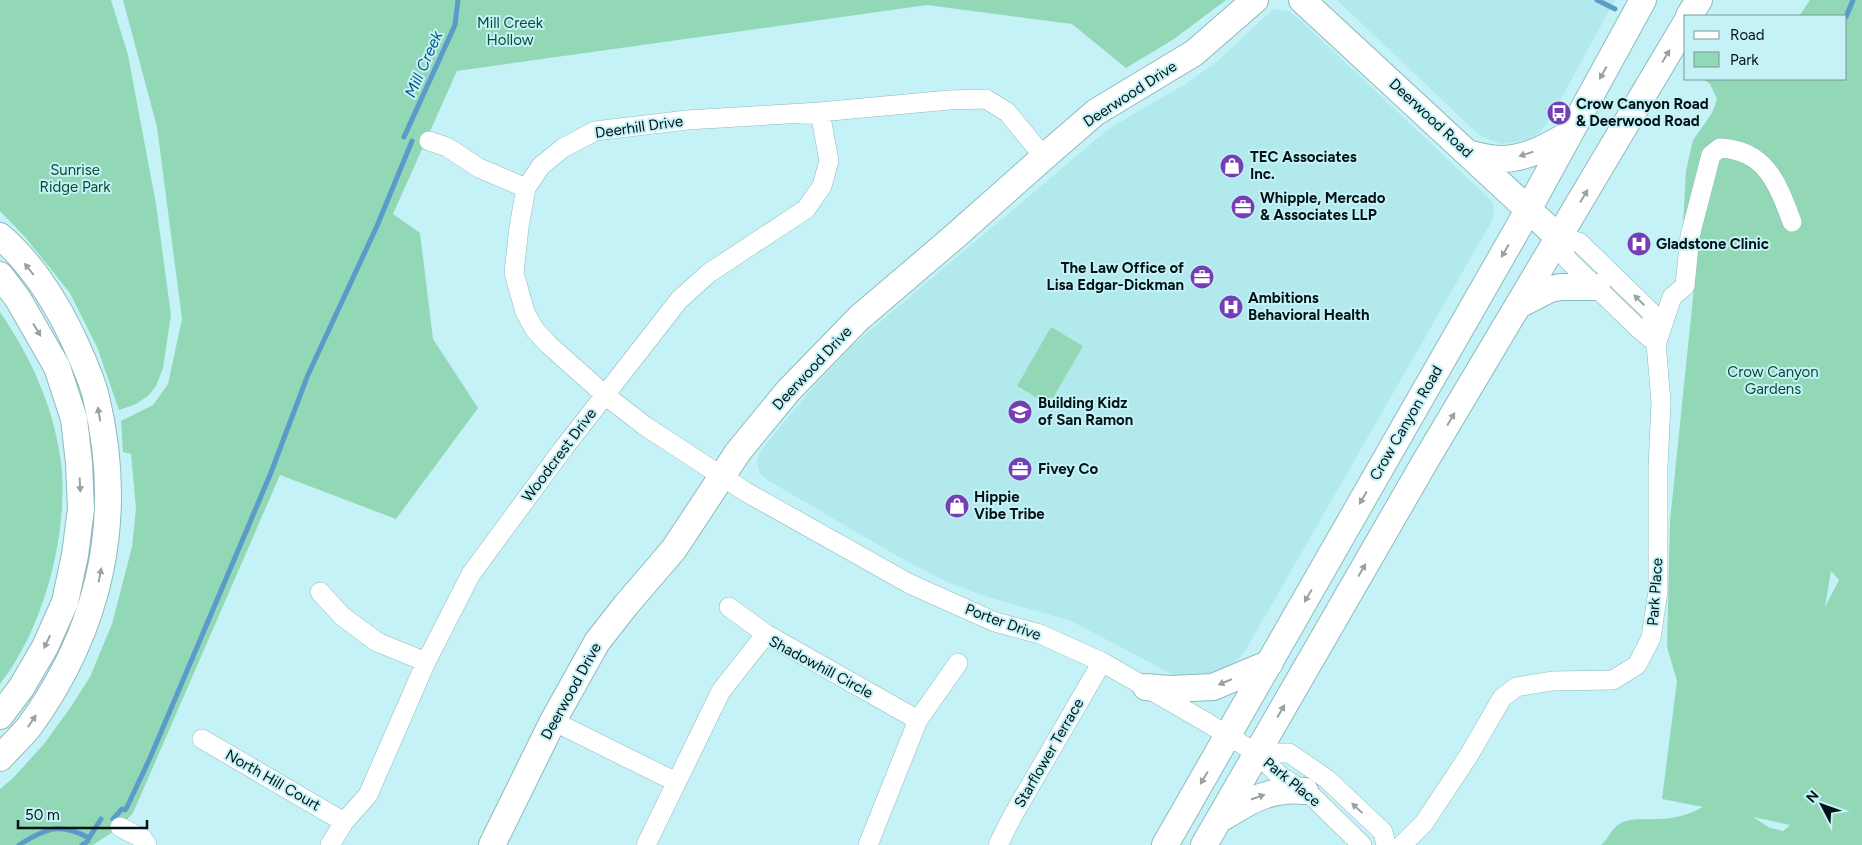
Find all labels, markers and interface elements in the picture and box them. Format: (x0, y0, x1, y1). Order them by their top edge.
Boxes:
park label: Mill Creek Hollow (477, 14, 544, 49)
legend (1684, 15, 1847, 80)
text: Road (1730, 26, 1765, 44)
water label: Mill Creek (400, 27, 447, 100)
one-way arrow (1662, 49, 1671, 62)
text: Park (1730, 51, 1759, 69)
street label: Deerwood Drive (1080, 57, 1180, 131)
one-way arrow (1598, 67, 1607, 80)
street label: Deerwood Road (1385, 75, 1477, 161)
place label: Crow Canyon Road & Deerwood Road (1576, 95, 1709, 130)
bus stop icon: Crow Canyon Road & Deerwood Road (1546, 100, 1572, 126)
street label: Deerhill Drive (594, 112, 684, 142)
place label: TEC Associates Inc. (1250, 148, 1357, 183)
one-way arrow (1518, 151, 1533, 159)
shop icon: TEC Associates Inc. (1219, 153, 1245, 179)
park label: Sunrise Ridge Park (40, 161, 111, 196)
place label: Whipple, Mercado & Associates LLP (1260, 189, 1386, 224)
one-way arrow (1579, 189, 1588, 202)
office icon: Whipple, Mercado & Associates LLP (1230, 194, 1256, 220)
hospital icon: Gladstone Clinic (1626, 231, 1652, 257)
place label: Gladstone Clinic (1656, 235, 1769, 253)
one-way arrow (1500, 244, 1509, 257)
place label: The Law Office of Lisa Edgar-Dickman (1047, 259, 1184, 294)
one-way arrow (24, 263, 35, 276)
office icon: The Law Office of Lisa Edgar-Dickman (1189, 264, 1215, 290)
place label: Ambitions Behavioral Health (1248, 289, 1370, 324)
hospital icon: Ambitions Behavioral Health (1218, 294, 1244, 320)
one-way arrow (1633, 294, 1645, 306)
street label: Deerwood Drive (769, 322, 855, 414)
one-way arrow (32, 324, 41, 337)
street label: Crow Canyon Road (1366, 362, 1446, 484)
park label: Crow Canyon Gardens (1727, 363, 1819, 398)
place label: Building Kidz of San Ramon (1038, 394, 1133, 429)
school or university icon: Building Kidz of San Ramon (1007, 399, 1033, 425)
one-way arrow (95, 405, 103, 421)
street label: Woodcrest Drive (518, 405, 600, 505)
one-way arrow (1446, 412, 1455, 425)
office icon: Fivey Co (1007, 456, 1033, 482)
place label: Fivey Co (1038, 460, 1098, 478)
one-way arrow (76, 477, 84, 493)
place label: Hippie Vibe Tribe (974, 488, 1045, 523)
one-way arrow (1359, 492, 1368, 505)
shop icon: Hippie Vibe Tribe (944, 493, 970, 519)
street label: Park Place (1644, 557, 1666, 627)
one-way arrow (1358, 564, 1367, 577)
one-way arrow (97, 567, 105, 583)
one-way arrow (1304, 588, 1312, 603)
street label: Porter Drive (963, 600, 1043, 644)
street label: Shadowhill Circle (766, 632, 876, 702)
one-way arrow (43, 635, 51, 649)
street label: Deerwood Drive (537, 639, 605, 743)
one-way arrow (1217, 678, 1232, 686)
street label: Starflower Terrace (1010, 695, 1088, 811)
one-way arrow (1277, 704, 1285, 718)
one-way arrow (28, 715, 37, 728)
street label: North Hill Court (222, 746, 324, 815)
street label: Park Place (1260, 754, 1324, 810)
one-way arrow (1200, 771, 1209, 784)
north arrow (1797, 780, 1847, 830)
text: N (1803, 787, 1823, 806)
one-way arrow (1251, 793, 1266, 801)
scale bar (18, 798, 146, 830)
one-way arrow (1352, 802, 1364, 814)
text: 50 m (25, 806, 60, 824)

